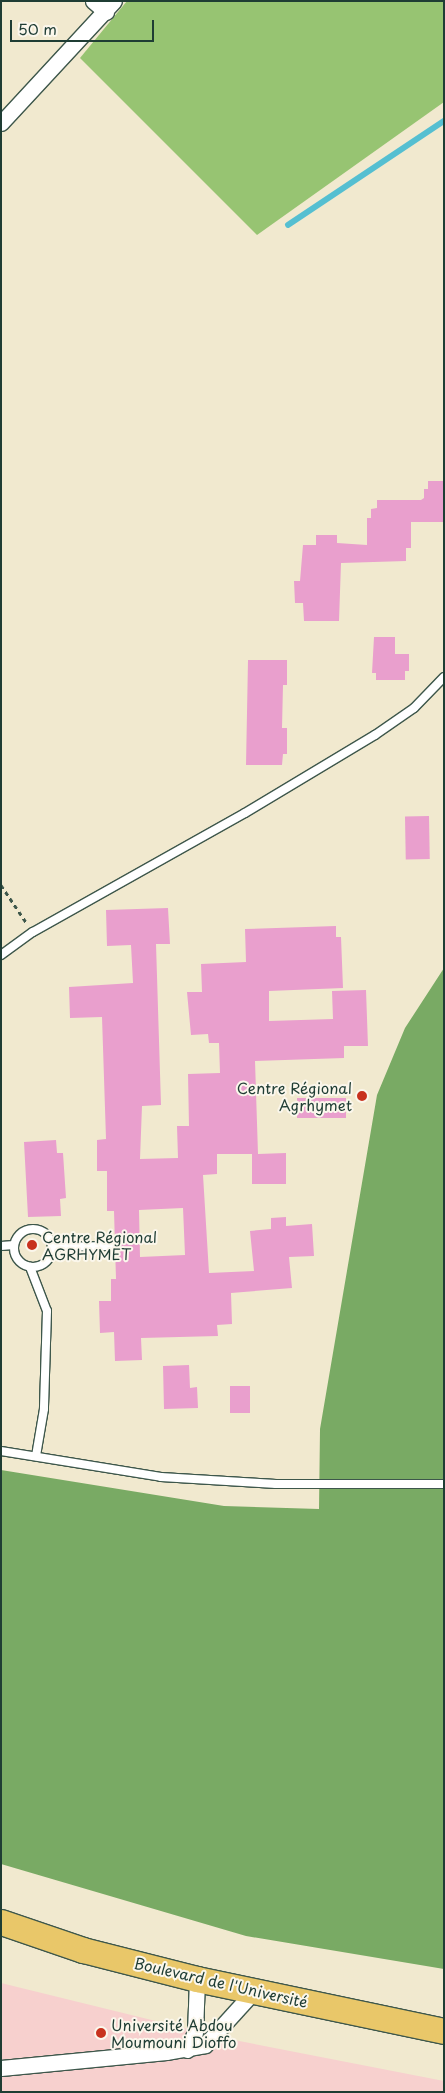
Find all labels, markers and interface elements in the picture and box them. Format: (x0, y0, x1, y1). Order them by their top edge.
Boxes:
scale bar (12, 10, 156, 42)
text: 50 m (18, 17, 57, 40)
place label: Centre Régional Agrhymet (236, 1078, 352, 1113)
marker: Centre Régional Agrhymet (356, 1090, 368, 1102)
place label: Centre Régional AGRHYMET (42, 1227, 158, 1262)
marker: Centre Régional AGRHYMET (26, 1239, 38, 1251)
street label: Boulevard de l'Université (132, 1953, 310, 2011)
place label: Université Abdou Moumouni Dioffo (111, 2015, 236, 2050)
marker: Université Abdou Moumouni Dioffo (95, 2027, 107, 2039)

